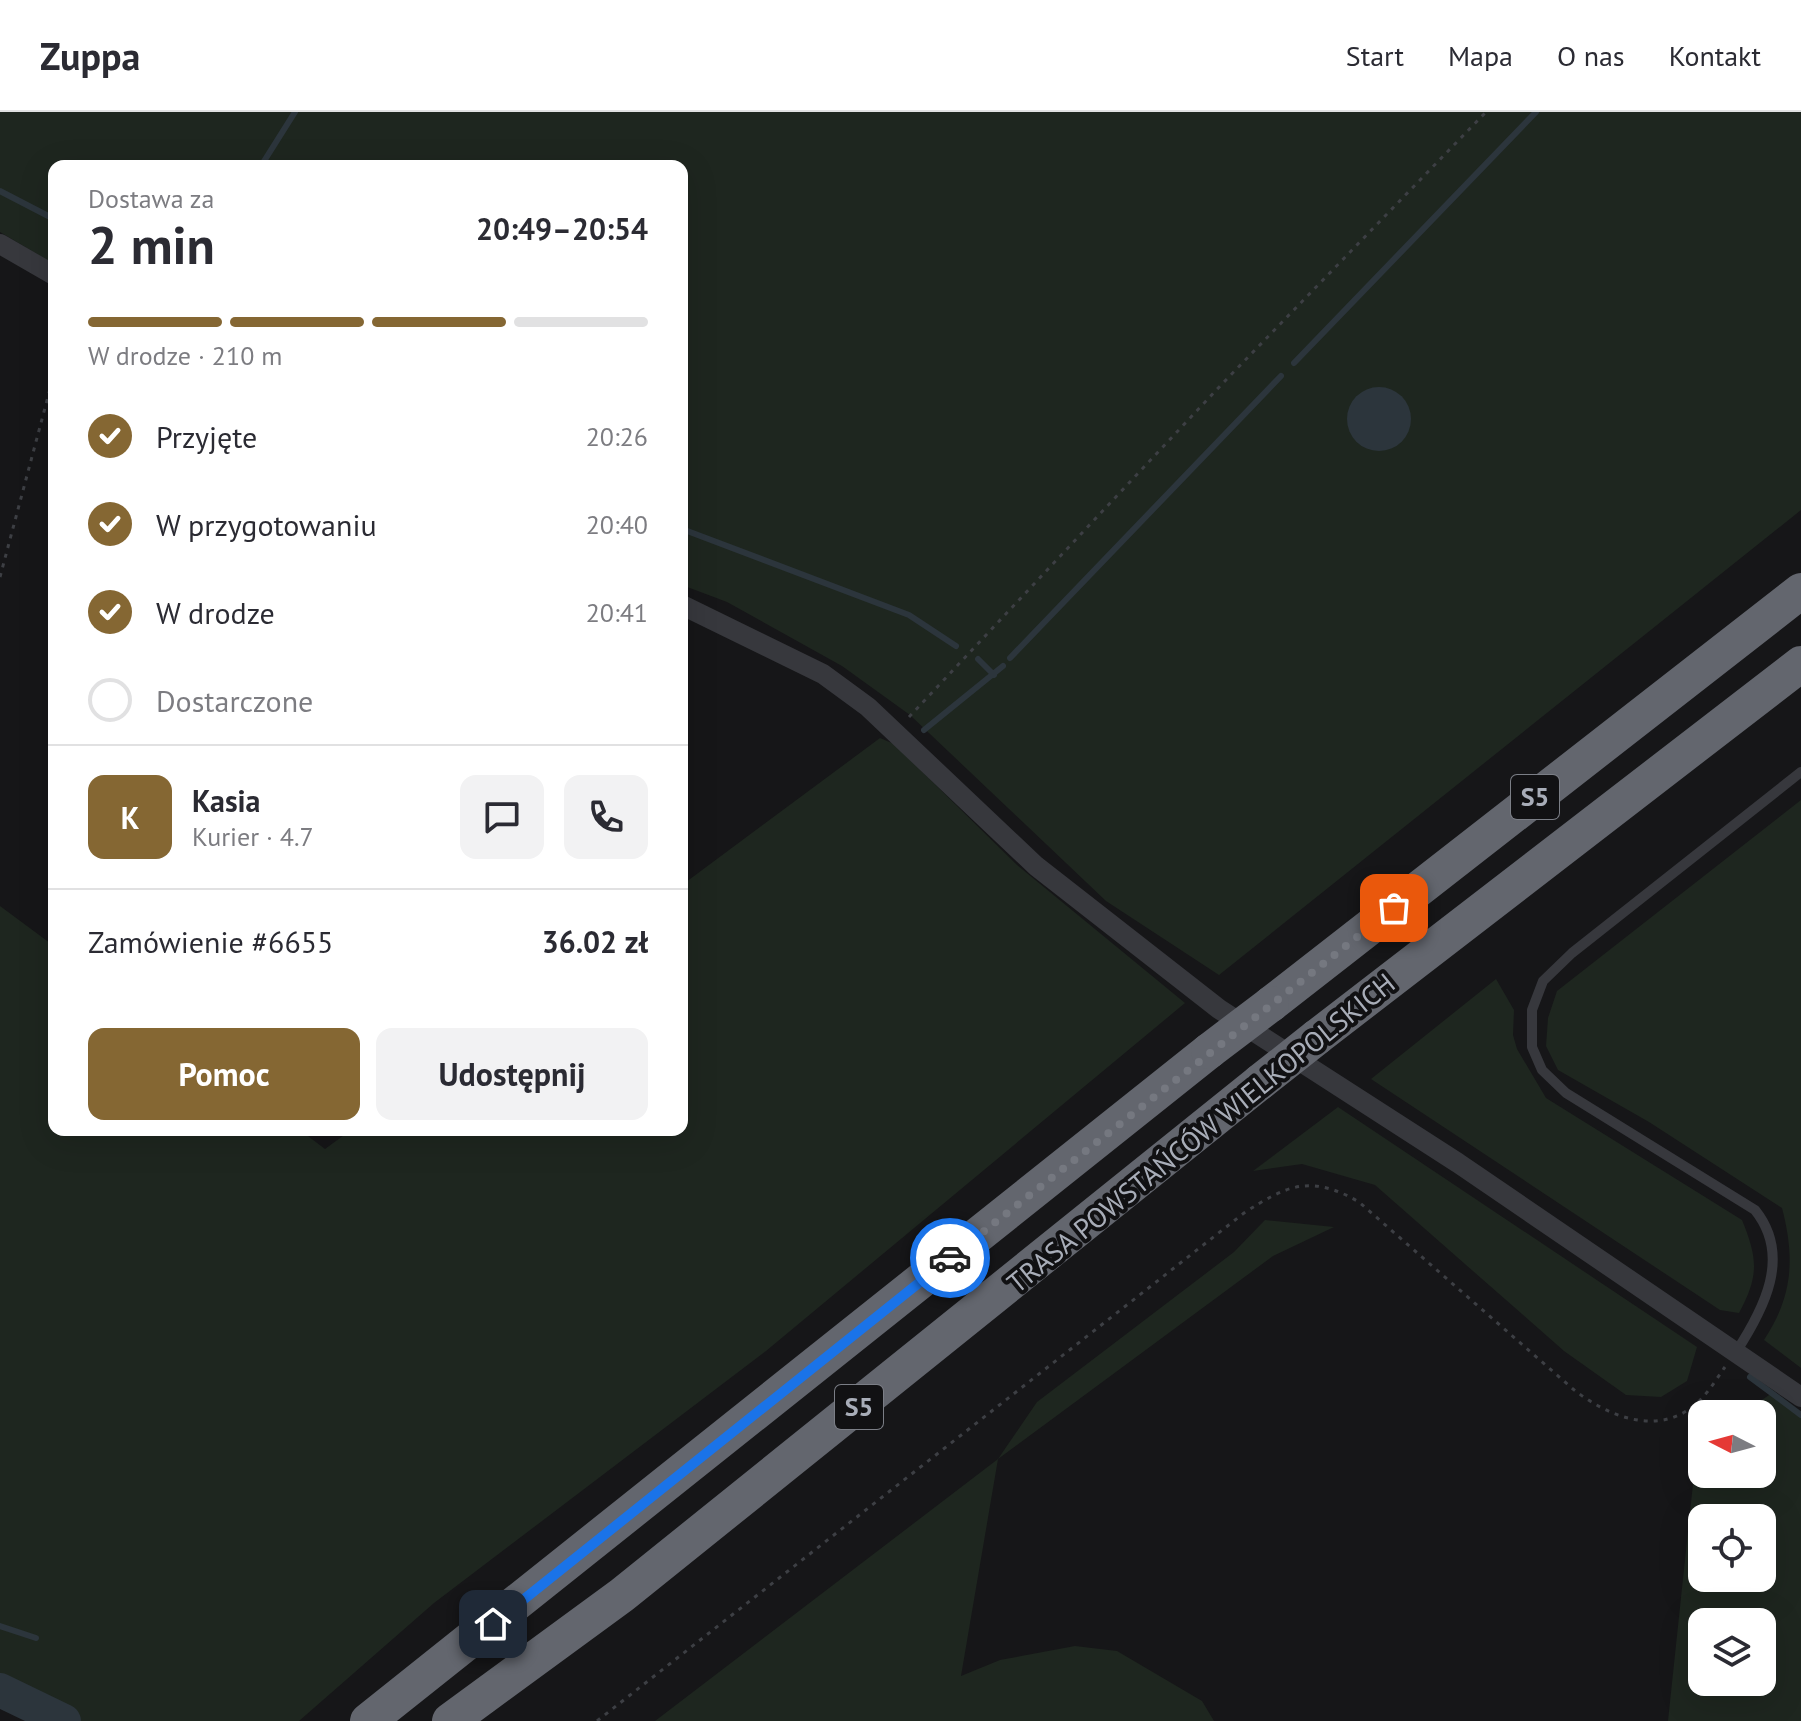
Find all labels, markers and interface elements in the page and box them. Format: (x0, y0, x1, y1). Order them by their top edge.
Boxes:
text: Zuppa (40, 31, 140, 80)
text: Start (1346, 37, 1404, 74)
text: Mapa (1448, 37, 1513, 74)
text: O nas (1557, 37, 1625, 74)
text: Kontakt (1669, 37, 1761, 74)
text: Dostawa za (88, 182, 214, 215)
text: 20:49–20:54 (476, 209, 648, 248)
text: 2 min (88, 211, 215, 278)
text: W drodze · 210 m (88, 339, 282, 372)
icon: check (88, 414, 132, 458)
text: Przyjęte (156, 417, 257, 456)
text: 20:26 (586, 420, 648, 453)
icon: check (88, 502, 132, 546)
text: W przygotowaniu (156, 505, 377, 544)
text: 20:40 (586, 508, 648, 541)
icon: check (88, 590, 132, 634)
text: W drodze (156, 593, 275, 632)
text: 20:41 (586, 596, 648, 629)
text: Dostarczone (156, 681, 313, 720)
button: chat (460, 775, 544, 859)
button: phone (564, 775, 648, 859)
road number: S5 (1511, 775, 1559, 819)
text: Kasia (192, 781, 261, 820)
text: K (121, 798, 139, 837)
text: Kurier · 4.7 (192, 820, 314, 853)
pin (1360, 874, 1428, 942)
icon: bag (1372, 886, 1416, 930)
text: Zamówienie #6655 (88, 922, 333, 961)
text: 36.02 zł (542, 922, 648, 961)
street label: TRASA POWSTAŃCÓW WIELKOPOLSKICH (999, 964, 1402, 1301)
button: Pomoc (88, 1028, 360, 1120)
button: Udostępnij (376, 1028, 648, 1120)
courier (910, 1218, 990, 1298)
icon: car (928, 1236, 972, 1280)
road number: S5 (835, 1385, 883, 1429)
north arrow (1688, 1400, 1776, 1488)
map controls (1688, 1400, 1776, 1696)
button: locate (1688, 1504, 1776, 1592)
pin (459, 1590, 527, 1658)
icon: home (471, 1602, 515, 1646)
button: layers (1688, 1608, 1776, 1696)

